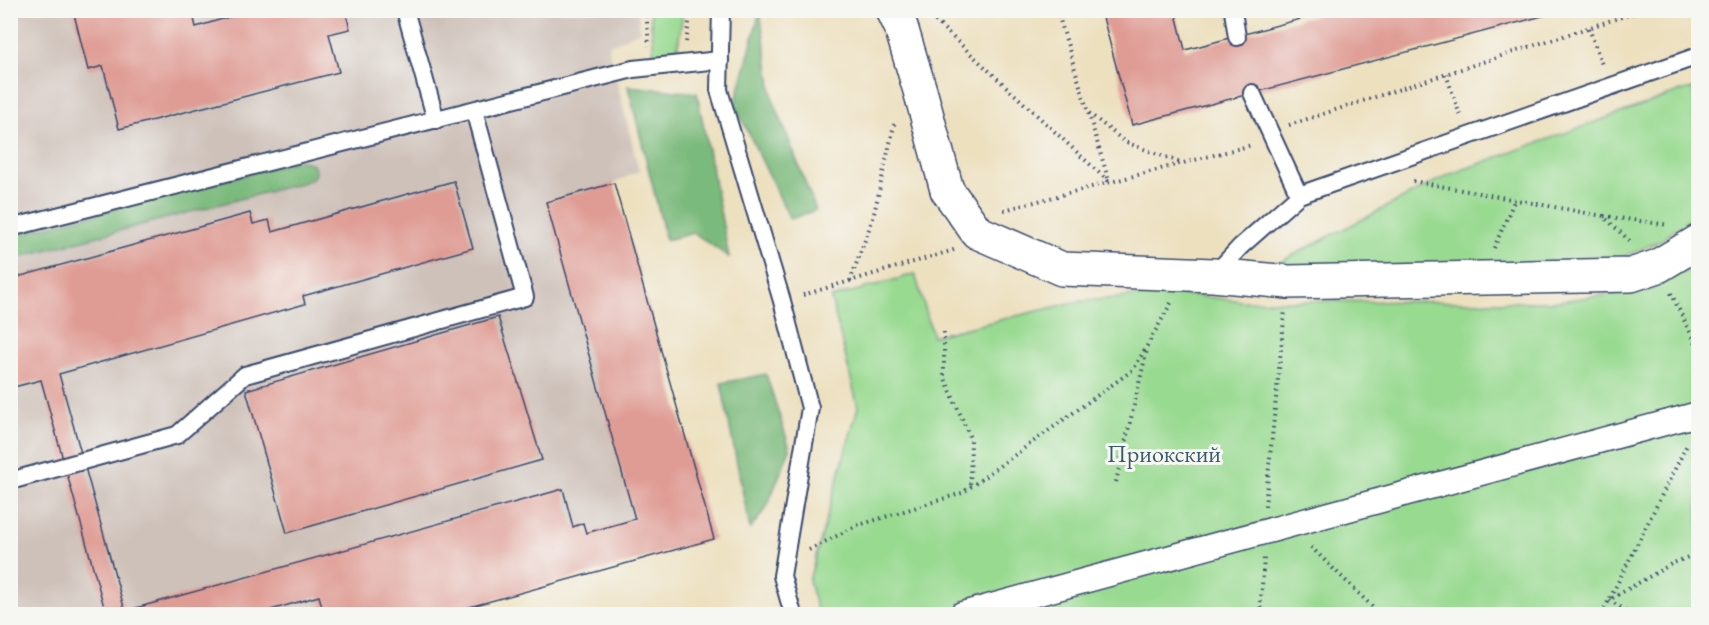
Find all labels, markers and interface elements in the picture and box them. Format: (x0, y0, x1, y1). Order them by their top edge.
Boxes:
park label: Приокский (1107, 438, 1221, 469)

